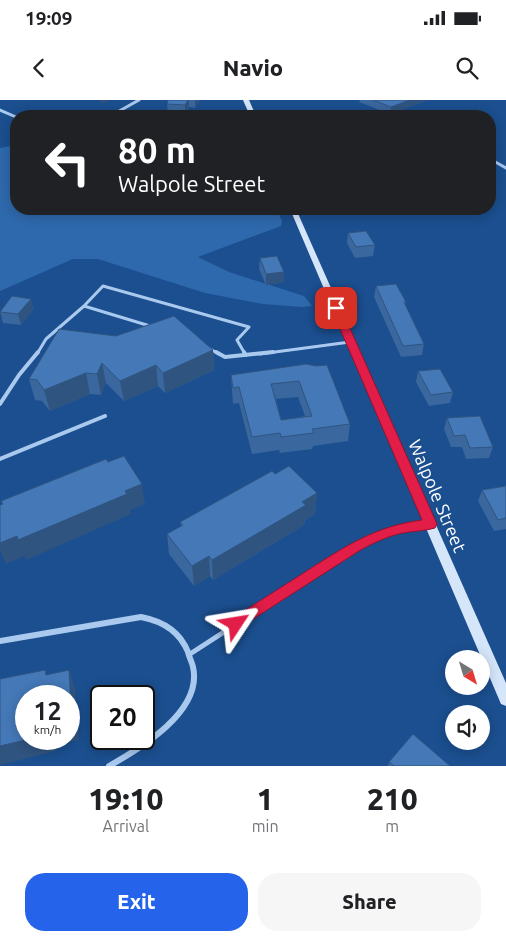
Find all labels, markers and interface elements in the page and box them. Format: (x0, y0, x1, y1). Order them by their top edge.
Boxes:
text: 19:09 (25, 7, 73, 29)
icon: back (25, 54, 53, 82)
icon: search (453, 54, 481, 82)
text: Navio (223, 55, 283, 80)
icon: left (35, 130, 100, 195)
text: 80 m (118, 130, 196, 170)
text: Walpole Street (118, 171, 265, 196)
pin (315, 287, 357, 329)
icon: arrive (322, 294, 350, 322)
street label: Walpole Street (405, 436, 471, 555)
position arrow (209, 597, 261, 649)
north arrow (445, 650, 490, 695)
map controls (445, 650, 490, 750)
speed limit sign: 20 (90, 685, 155, 750)
text: 12 (33, 697, 62, 725)
button: sound (445, 705, 490, 750)
text: km/h (34, 723, 61, 736)
text: 19:10 (88, 782, 163, 816)
text: 1 (257, 782, 274, 816)
text: 210 (367, 782, 418, 816)
text: Arrival (103, 817, 149, 835)
text: min (252, 817, 279, 835)
text: m (385, 817, 399, 835)
button: Exit (25, 873, 248, 931)
button: Share (258, 873, 481, 931)

